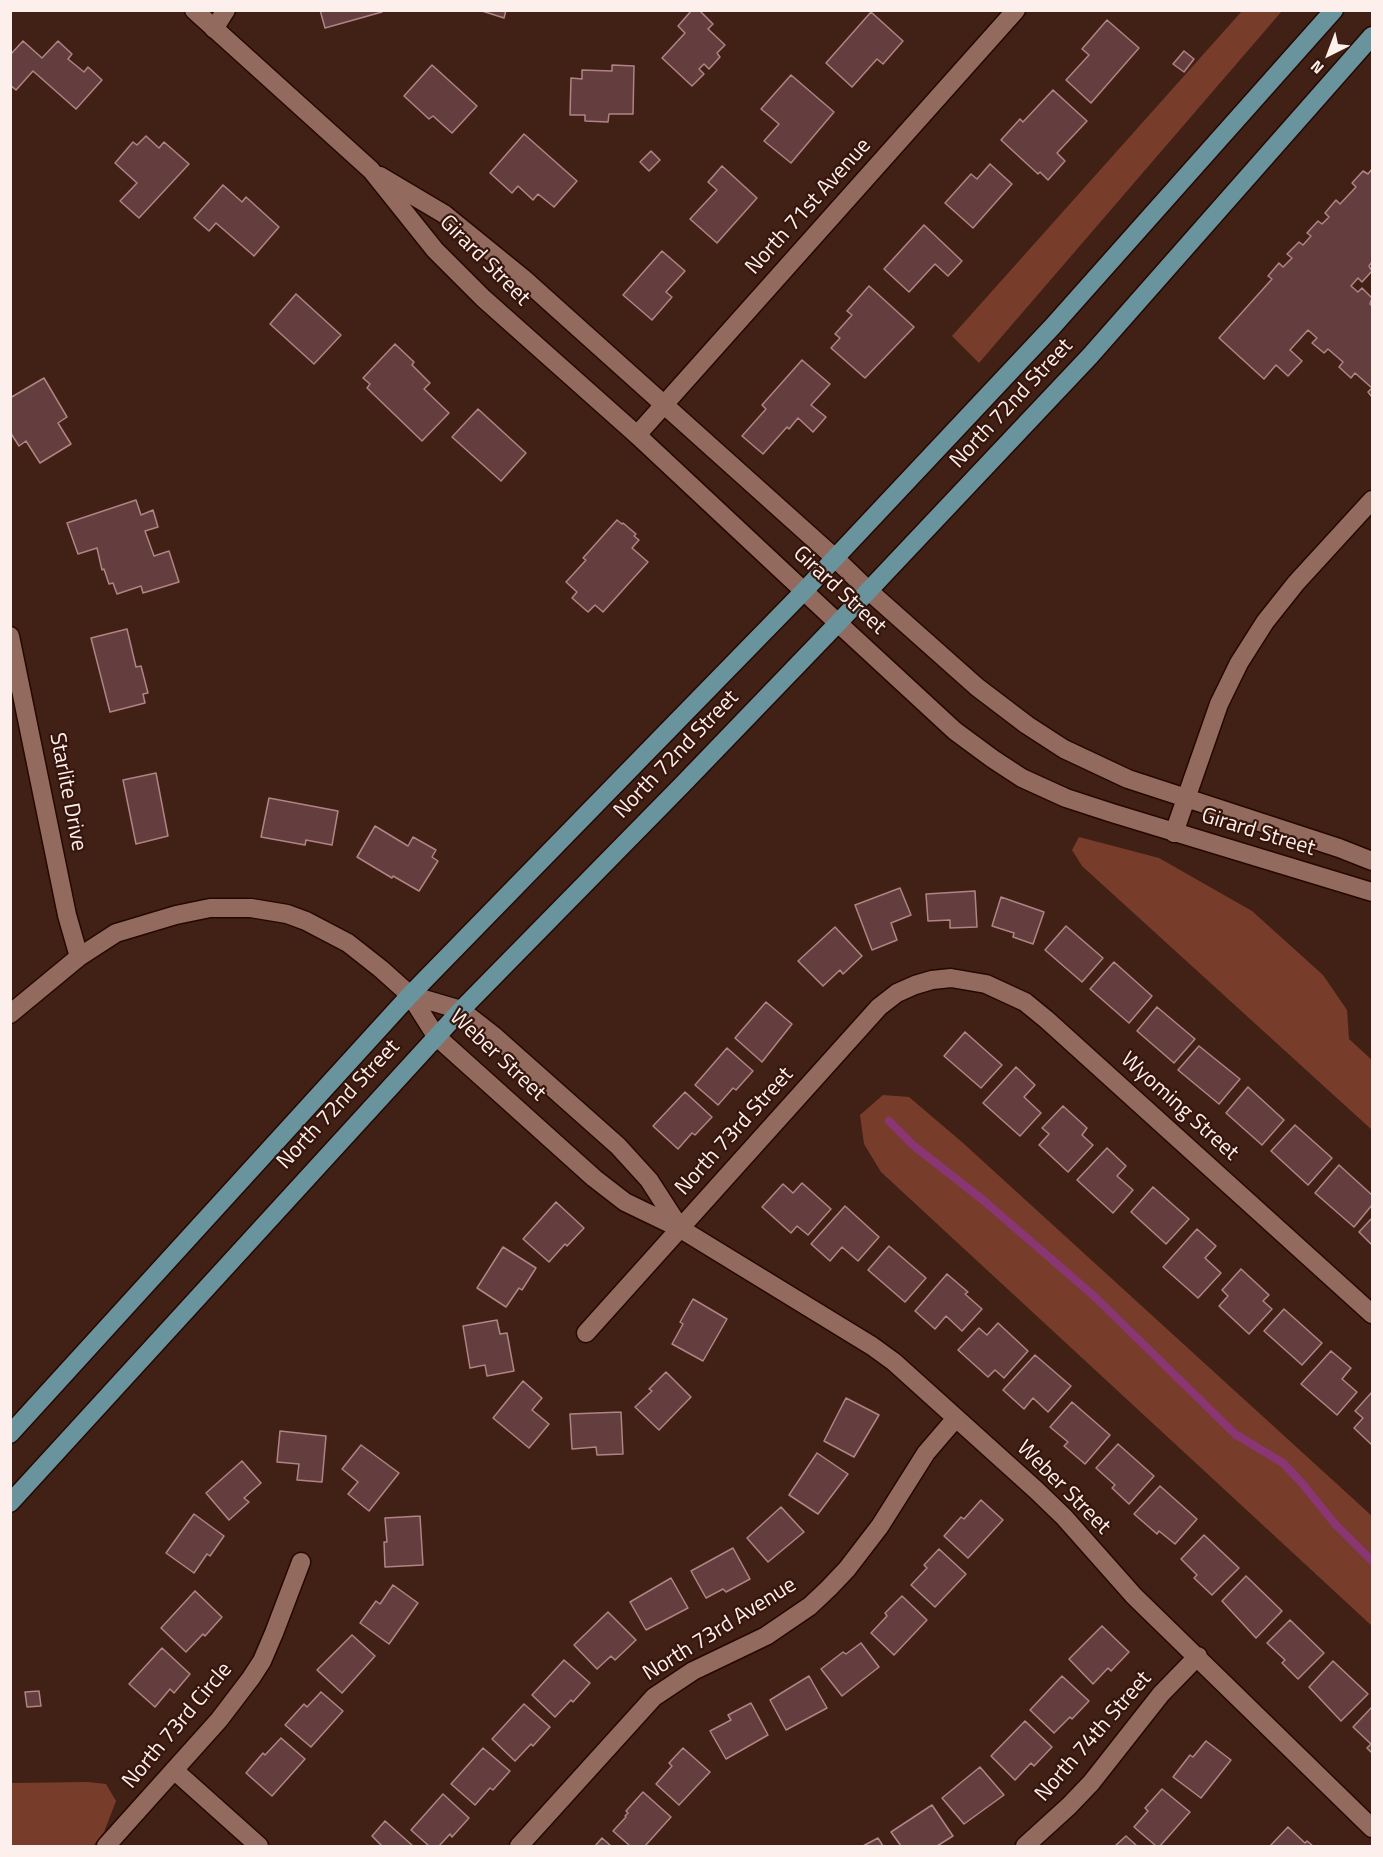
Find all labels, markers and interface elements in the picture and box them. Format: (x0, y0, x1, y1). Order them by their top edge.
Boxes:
north arrow (1299, 24, 1359, 84)
text: N (1305, 55, 1329, 80)
street label: North 71st Avenue (741, 133, 877, 281)
street label: Girard Street (433, 210, 535, 312)
street label: North 72nd Street (945, 334, 1079, 474)
street label: Girard Street (787, 541, 891, 641)
street label: North 72nd Street (609, 685, 745, 825)
street label: Starlite Drive (43, 731, 91, 853)
street label: Girard Street (1198, 803, 1318, 863)
street label: Weber Street (443, 1005, 551, 1107)
street label: North 72nd Street (272, 1035, 406, 1175)
street label: Wyoming Street (1115, 1047, 1243, 1167)
street label: North 73rd Street (670, 1062, 800, 1202)
street label: Weber Street (1011, 1436, 1115, 1540)
street label: North 73rd Avenue (639, 1572, 801, 1688)
street label: North 73rd Circle (118, 1657, 238, 1795)
street label: North 74th Street (1030, 1666, 1158, 1808)

